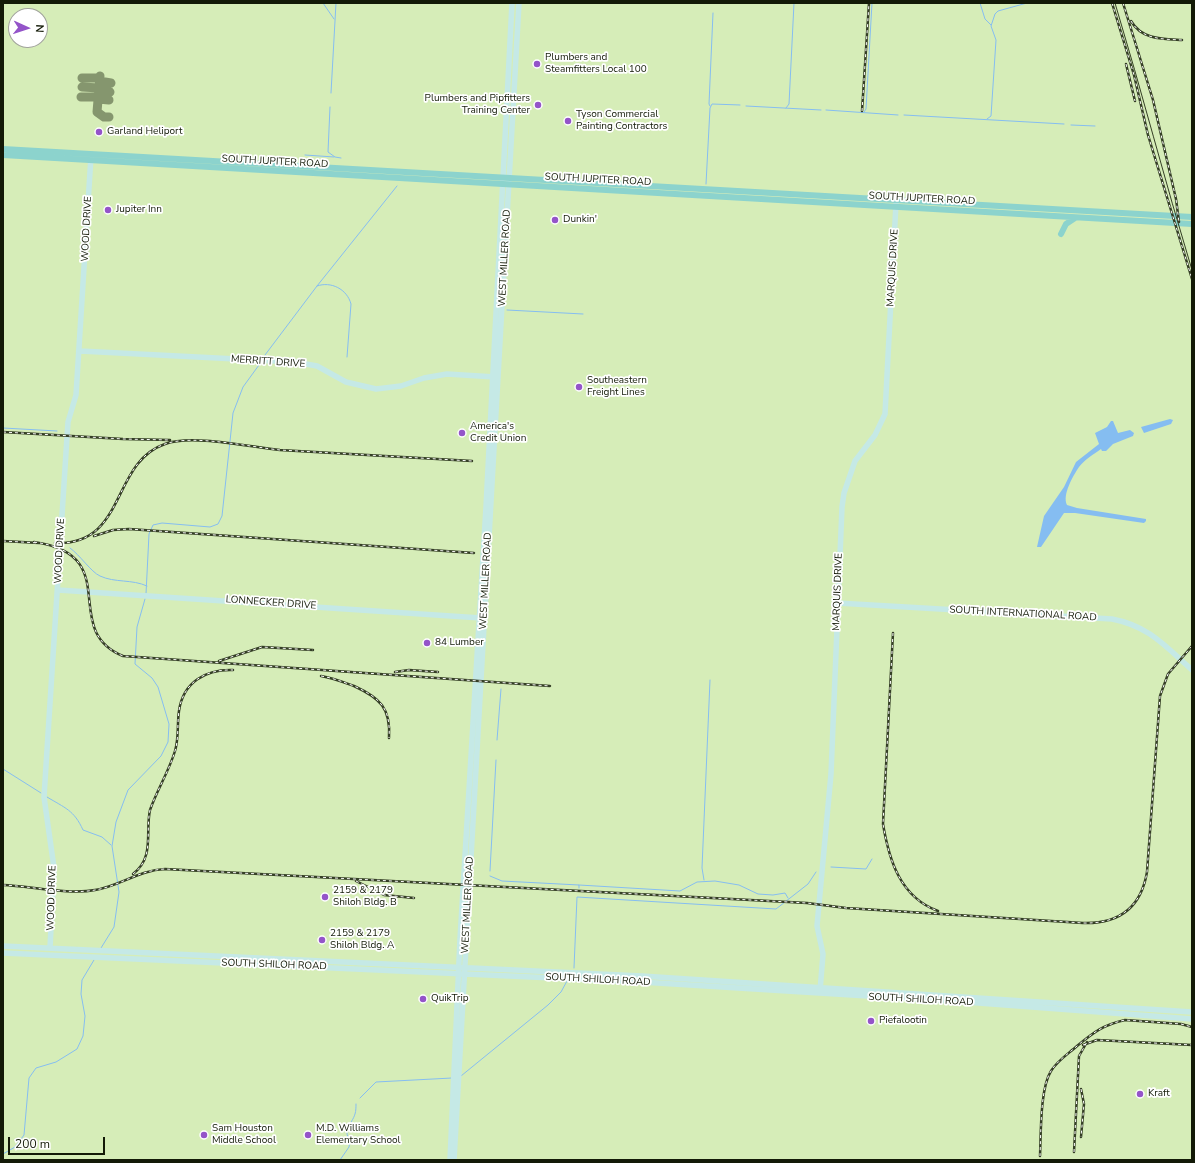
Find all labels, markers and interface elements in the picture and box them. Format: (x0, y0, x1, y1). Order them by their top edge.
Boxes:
north arrow (8, 8, 48, 48)
text: N (32, 24, 47, 33)
place label: Plumbers and Steamfitters Local 100 (545, 52, 647, 76)
marker: Plumbers and Steamfitters Local 100 (532, 59, 542, 69)
place label: Plumbers and Pipfitters Training Center (425, 93, 530, 116)
marker: Plumbers and Pipfitters Training Center (533, 100, 543, 110)
place label: Tyson Commercial Painting Contractors (576, 109, 667, 132)
marker: Tyson Commercial Painting Contractors (563, 116, 573, 126)
place label: Garland Heliport (107, 126, 182, 138)
marker: Garland Heliport (94, 127, 104, 137)
street label: SOUTH JUPITER ROAD (221, 153, 329, 171)
street label: SOUTH JUPITER ROAD (544, 171, 652, 189)
street label: SOUTH JUPITER ROAD (868, 190, 976, 208)
street label: WOOD DRIVE (79, 196, 95, 262)
place label: Jupiter Inn (116, 204, 162, 216)
marker: Jupiter Inn (103, 205, 113, 215)
street label: WEST MILLER ROAD (496, 209, 514, 307)
place label: Dunkin' (563, 214, 597, 226)
marker: Dunkin' (550, 215, 560, 225)
street label: MARQUIS DRIVE (885, 229, 901, 307)
street label: MERRITT DRIVE (230, 353, 306, 371)
place label: Southeastern Freight Lines (587, 375, 647, 398)
marker: Southeastern Freight Lines (574, 382, 584, 392)
place label: America's Credit Union (470, 421, 526, 444)
marker: America's Credit Union (457, 428, 467, 438)
street label: WOOD DRIVE (52, 518, 68, 584)
street label: WEST MILLER ROAD (477, 532, 495, 630)
street label: MARQUIS DRIVE (831, 553, 845, 631)
street label: LONNECKER DRIVE (225, 594, 317, 612)
street label: SOUTH INTERNATIONAL ROAD (949, 604, 1097, 624)
place label: 84 Lumber (435, 637, 484, 649)
marker: 84 Lumber (422, 638, 432, 648)
street label: WEST MILLER ROAD (459, 856, 477, 954)
street label: WOOD DRIVE (45, 865, 59, 931)
place label: 2159 & 2179 Shiloh Bldg. B (333, 885, 397, 908)
marker: 2159 & 2179 Shiloh Bldg. B (320, 892, 330, 902)
place label: 2159 & 2179 Shiloh Bldg. A (330, 928, 394, 952)
marker: 2159 & 2179 Shiloh Bldg. A (317, 935, 327, 945)
street label: SOUTH SHILOH ROAD (221, 957, 327, 973)
street label: SOUTH SHILOH ROAD (545, 971, 651, 989)
street label: SOUTH SHILOH ROAD (868, 991, 974, 1009)
place label: QuikTrip (431, 993, 469, 1005)
marker: QuikTrip (418, 994, 428, 1004)
place label: Piefalootin (879, 1015, 927, 1027)
marker: Piefalootin (866, 1016, 876, 1026)
place label: Kraft (1148, 1088, 1170, 1100)
marker: Kraft (1135, 1089, 1145, 1099)
place label: Sam Houston Middle School (212, 1123, 276, 1146)
place label: M.D. Williams Elementary School (316, 1123, 401, 1146)
scale bar (10, 1129, 107, 1155)
marker: Sam Houston Middle School (199, 1130, 209, 1140)
marker: M.D. Williams Elementary School (303, 1130, 313, 1140)
text: 200 m (15, 1136, 50, 1152)

